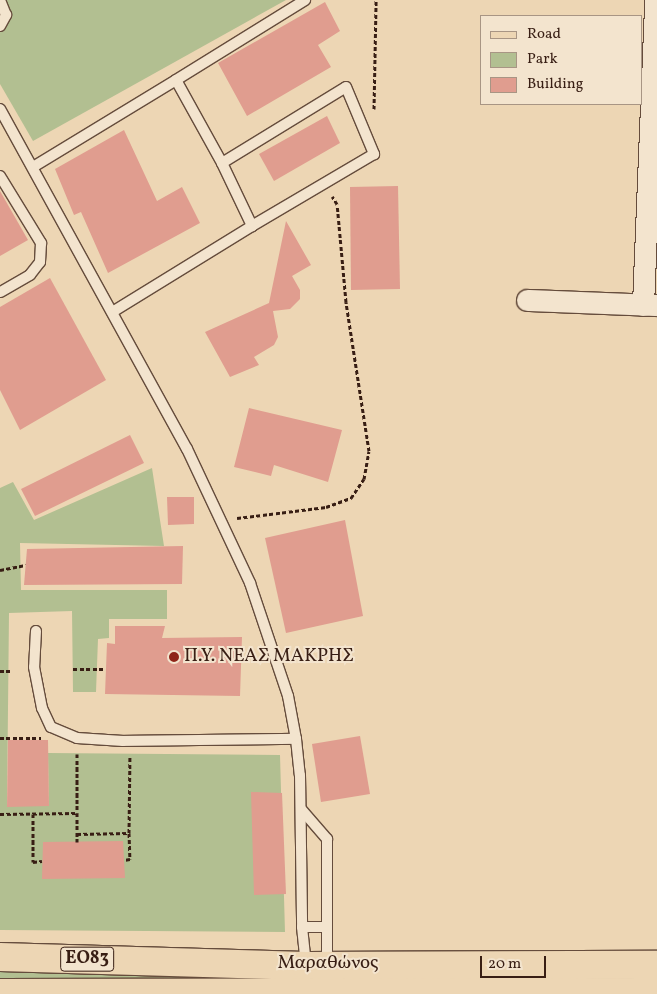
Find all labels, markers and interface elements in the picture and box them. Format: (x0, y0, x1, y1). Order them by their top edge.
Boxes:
legend (480, 15, 642, 105)
text: Road (527, 24, 561, 45)
text: Park (527, 49, 558, 70)
text: Building (527, 74, 583, 95)
place label: Π.Υ. ΝΕΑΣ ΜΑΚΡΗΣ (184, 646, 354, 668)
marker: Π.Υ. ΝΕΑΣ ΜΑΚΡΗΣ (168, 651, 180, 663)
road number: ΕΟ83 (59, 944, 114, 974)
scale bar (482, 946, 548, 978)
street label: Μαραθώνος (277, 953, 379, 975)
text: 20 m (488, 954, 521, 975)

